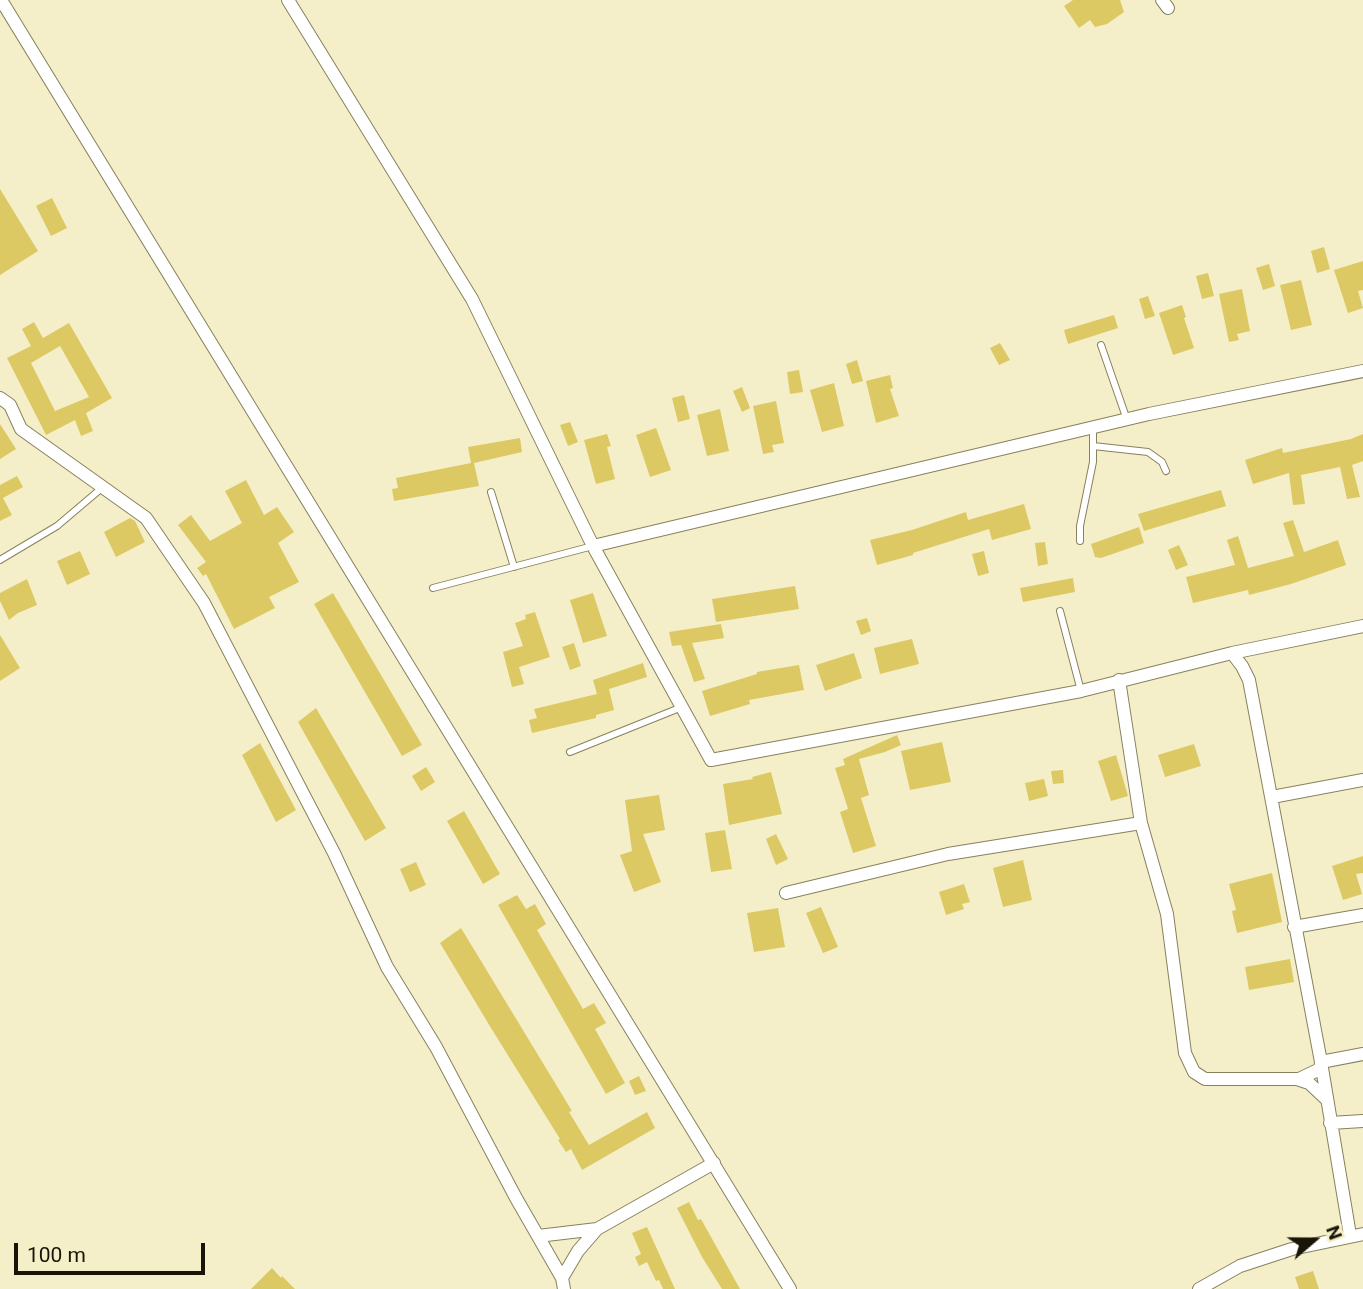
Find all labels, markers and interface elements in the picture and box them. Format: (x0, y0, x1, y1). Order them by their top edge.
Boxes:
north arrow (1279, 1205, 1349, 1275)
text: N (1321, 1222, 1347, 1243)
scale bar (18, 1230, 208, 1274)
text: 100 m (27, 1243, 86, 1267)

